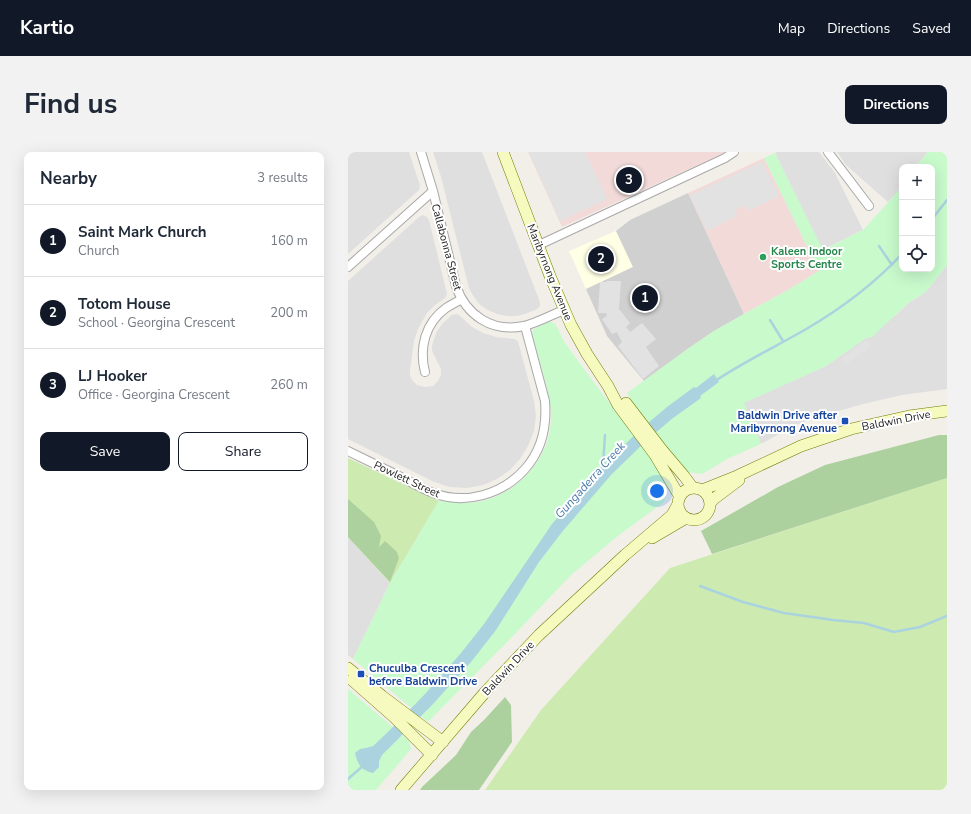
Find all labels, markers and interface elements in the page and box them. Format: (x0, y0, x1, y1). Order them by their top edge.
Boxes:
text: Kartio (20, 15, 74, 41)
text: Map (778, 19, 805, 38)
text: Directions (827, 19, 890, 38)
text: Saved (912, 19, 951, 38)
text: Find us (24, 85, 118, 123)
button: Directions (845, 85, 947, 124)
map controls (899, 164, 935, 272)
button: + (899, 164, 935, 200)
pin: 3 (616, 165, 642, 195)
text: Nearby (40, 167, 97, 190)
text: 3 results (257, 169, 308, 187)
button: − (899, 200, 935, 236)
street label: Callabonna Street (428, 202, 465, 292)
text: Saint Mark Church (78, 222, 207, 242)
street label: Maribyrnong Avenue (523, 222, 576, 323)
text: 1 (49, 232, 57, 250)
text: 160 m (270, 232, 308, 250)
button: locate (899, 236, 935, 272)
text: Church (78, 242, 119, 260)
pin: 2 (588, 244, 614, 274)
place label: Kaleen Indoor Sports Centre (771, 244, 843, 272)
marker: Kaleen Indoor Sports Centre (758, 252, 768, 262)
pin: 1 (632, 283, 658, 313)
text: Totom House (78, 294, 171, 314)
text: 2 (49, 304, 57, 322)
text: 200 m (270, 304, 308, 322)
text: School · Georgina Crescent (78, 314, 235, 332)
text: LJ Hooker (78, 366, 147, 386)
text: 3 (49, 376, 57, 394)
text: 260 m (270, 376, 308, 394)
text: Office · Georgina Crescent (78, 386, 229, 404)
street label: Baldwin Drive (860, 406, 932, 435)
place label: Baldwin Drive after Maribyrnong Avenue (731, 408, 838, 436)
marker: Baldwin Drive after Maribyrnong Avenue (840, 416, 850, 426)
button: Save (40, 432, 170, 471)
button: Share (178, 432, 308, 471)
water label: Gungaderra Creek (551, 437, 629, 522)
street label: Powlett Street (371, 458, 442, 501)
your location (647, 481, 667, 501)
street label: Baldwin Drive (479, 638, 538, 699)
place label: Chuculba Crescent before Baldwin Drive (369, 661, 477, 689)
marker: Chuculba Crescent before Baldwin Drive (356, 669, 366, 679)

